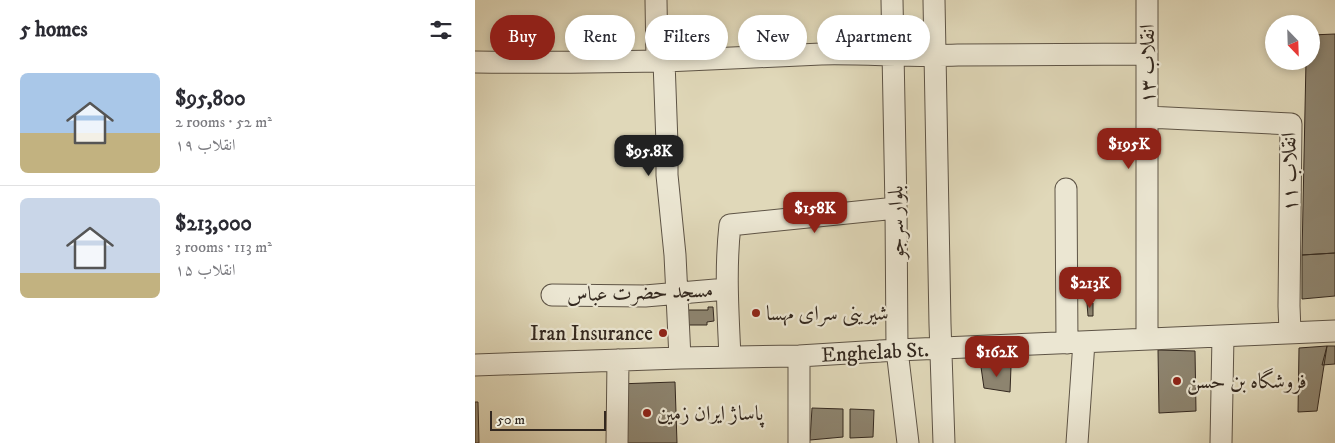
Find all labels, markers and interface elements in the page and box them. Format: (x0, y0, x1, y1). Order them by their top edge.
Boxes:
chip: Buy (490, 15, 555, 60)
chip: Rent (565, 15, 635, 60)
chip: Filters (645, 15, 728, 60)
chip: New (738, 15, 807, 60)
chip: Apartment (817, 15, 930, 60)
north arrow (1265, 15, 1320, 70)
map controls (1265, 15, 1320, 70)
icon: filters (427, 16, 455, 44)
text: 5 homes (20, 17, 88, 43)
street label: انقلاب ۱۳ (1135, 24, 1161, 104)
text: $95,800 (175, 86, 246, 112)
icon: home (60, 93, 120, 153)
text: 2 rooms · 52 m² (175, 112, 272, 132)
pin: $195K (1094, 128, 1164, 170)
street label: انقلاب ۱۱ (1276, 132, 1304, 212)
pin: $95.8K (608, 134, 690, 177)
text: $195K (1108, 134, 1150, 154)
text: انقلاب ۱۹ (175, 135, 236, 155)
text: $95.8K (625, 141, 673, 161)
street label: بلوار سرجو (883, 185, 911, 261)
pin: $158K (780, 192, 850, 234)
text: $158K (794, 198, 836, 218)
text: $213,000 (175, 211, 252, 237)
icon: home (60, 218, 120, 278)
text: 3 rooms · 113 m² (175, 237, 272, 257)
text: انقلاب ۱۵ (175, 260, 236, 280)
pin: $213K (1055, 266, 1125, 309)
text: $213K (1070, 273, 1110, 293)
street label: مسجد حضرت عباس (566, 277, 714, 309)
place label: شیرینی سرای مهسا (766, 301, 889, 327)
marker: شیرینی سرای مهسا (750, 307, 762, 319)
place label: Iran Insurance (530, 321, 653, 347)
marker: Iran Insurance (657, 327, 669, 339)
pin: $162K (962, 336, 1032, 378)
street label: Enghelab St. (820, 337, 930, 369)
text: $162K (976, 342, 1018, 362)
place label: فروشگاه بن حسن (1187, 368, 1307, 395)
marker: فروشگاه بن حسن (1171, 375, 1183, 387)
place label: پاساژ ایران زمین (657, 401, 765, 428)
marker: پاساژ ایران زمین (641, 407, 653, 419)
scale bar (490, 408, 606, 431)
text: 50 m (497, 411, 525, 429)

